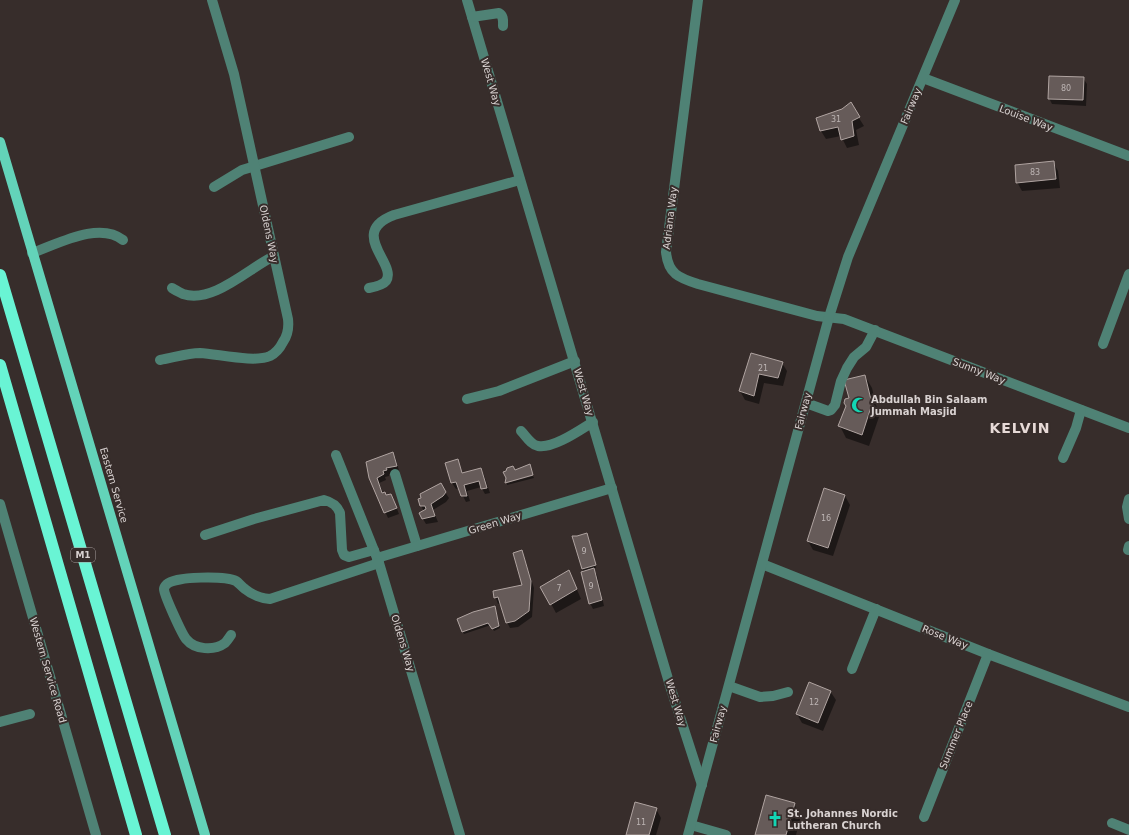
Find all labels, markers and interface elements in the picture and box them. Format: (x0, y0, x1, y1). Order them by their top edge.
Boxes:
street label: West Way (479, 57, 503, 107)
house number: 80 (1061, 84, 1071, 93)
street label: Fairway (898, 86, 924, 126)
street label: Louise Way (998, 103, 1054, 133)
house number: 31 (831, 115, 841, 124)
house number: 83 (1030, 168, 1040, 177)
street label: Adriana Way (661, 186, 679, 250)
street label: Oldens Way (257, 204, 281, 264)
street label: Sunny Way (951, 356, 1007, 386)
house number: 21 (758, 364, 768, 373)
street label: West Way (572, 367, 596, 417)
street label: Fairway (793, 391, 813, 431)
place label: Abdullah Bin Salaam Jummah Masjid (870, 394, 987, 417)
mosque icon: Abdullah Bin Salaam Jummah Masjid (850, 396, 868, 414)
district label: KELVIN (989, 420, 1051, 436)
street label: Eastern Service (98, 446, 130, 524)
street label: Green Way (467, 510, 523, 536)
house number: 16 (821, 514, 831, 523)
house number: 9 (581, 547, 587, 556)
road number: M1 (71, 548, 95, 562)
house number: 9 (588, 582, 594, 591)
house number: 7 (556, 584, 562, 593)
street label: Oldens Way (389, 613, 417, 673)
street label: Western Service Road (28, 616, 68, 724)
street label: Rose Way (920, 623, 970, 651)
street label: West Way (664, 678, 688, 728)
house number: 12 (809, 698, 819, 707)
street label: Summer Place (937, 699, 975, 771)
street label: Fairway (708, 704, 728, 744)
place label: St. Johannes Nordic Lutheran Church (787, 808, 898, 831)
church icon: St. Johannes Nordic Lutheran Church (766, 810, 784, 828)
house number: 11 (636, 818, 646, 827)

